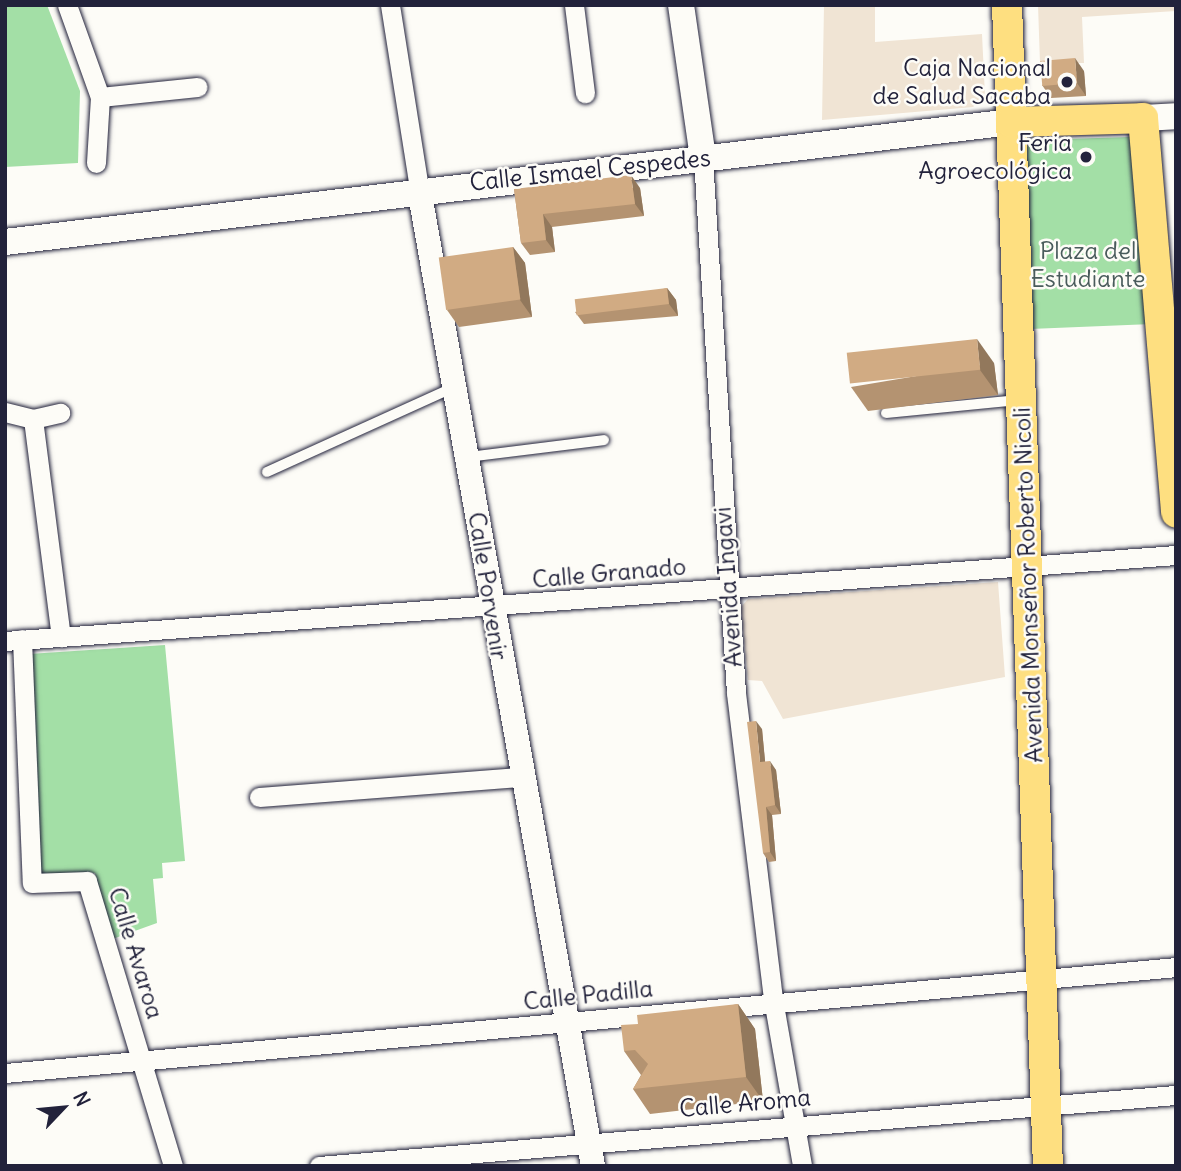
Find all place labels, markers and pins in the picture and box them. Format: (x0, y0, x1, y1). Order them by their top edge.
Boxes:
place label: Caja Nacional de Salud Sacaba (873, 54, 1051, 110)
marker: Caja Nacional de Salud Sacaba (1057, 72, 1077, 92)
place label: Feria Agroecológica (918, 129, 1072, 185)
marker: Feria Agroecológica (1078, 149, 1094, 165)

